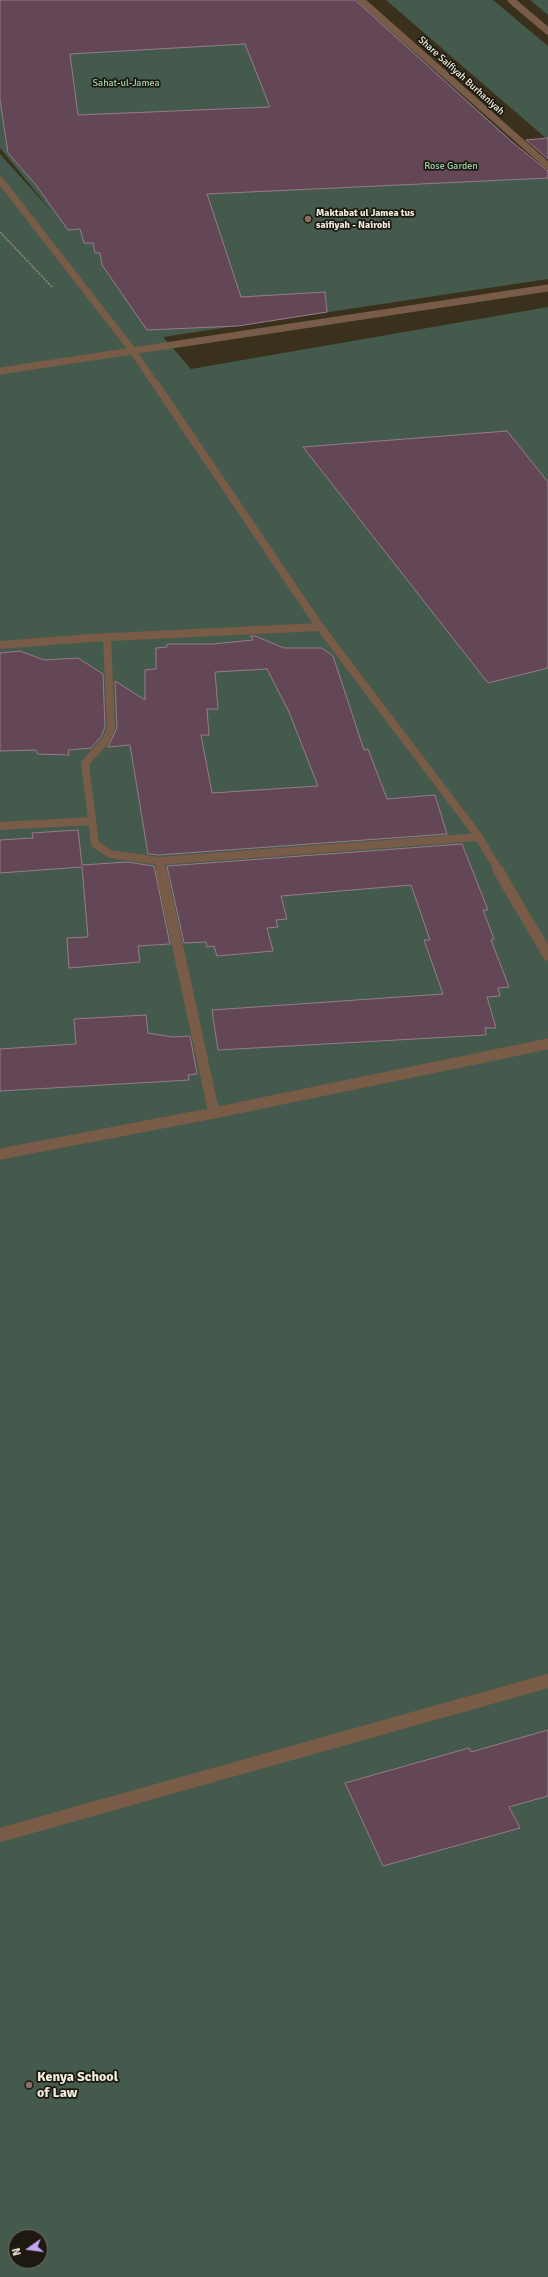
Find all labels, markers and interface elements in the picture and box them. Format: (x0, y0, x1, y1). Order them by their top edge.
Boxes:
street label: Share Saifiyah Burhaniyah (415, 34, 507, 118)
park label: Sahat-ul-Jamea (93, 77, 159, 89)
park label: Rose Garden (424, 160, 478, 172)
place label: Maktabat ul Jamea tus saifiyah - Nairobi (316, 207, 414, 230)
marker: Maktabat ul Jamea tus saifiyah - Nairobi (303, 214, 313, 224)
place label: Kenya School of Law (37, 2069, 118, 2102)
marker: Kenya School of Law (24, 2080, 34, 2090)
north arrow (8, 2229, 48, 2269)
text: N (10, 2246, 24, 2257)

